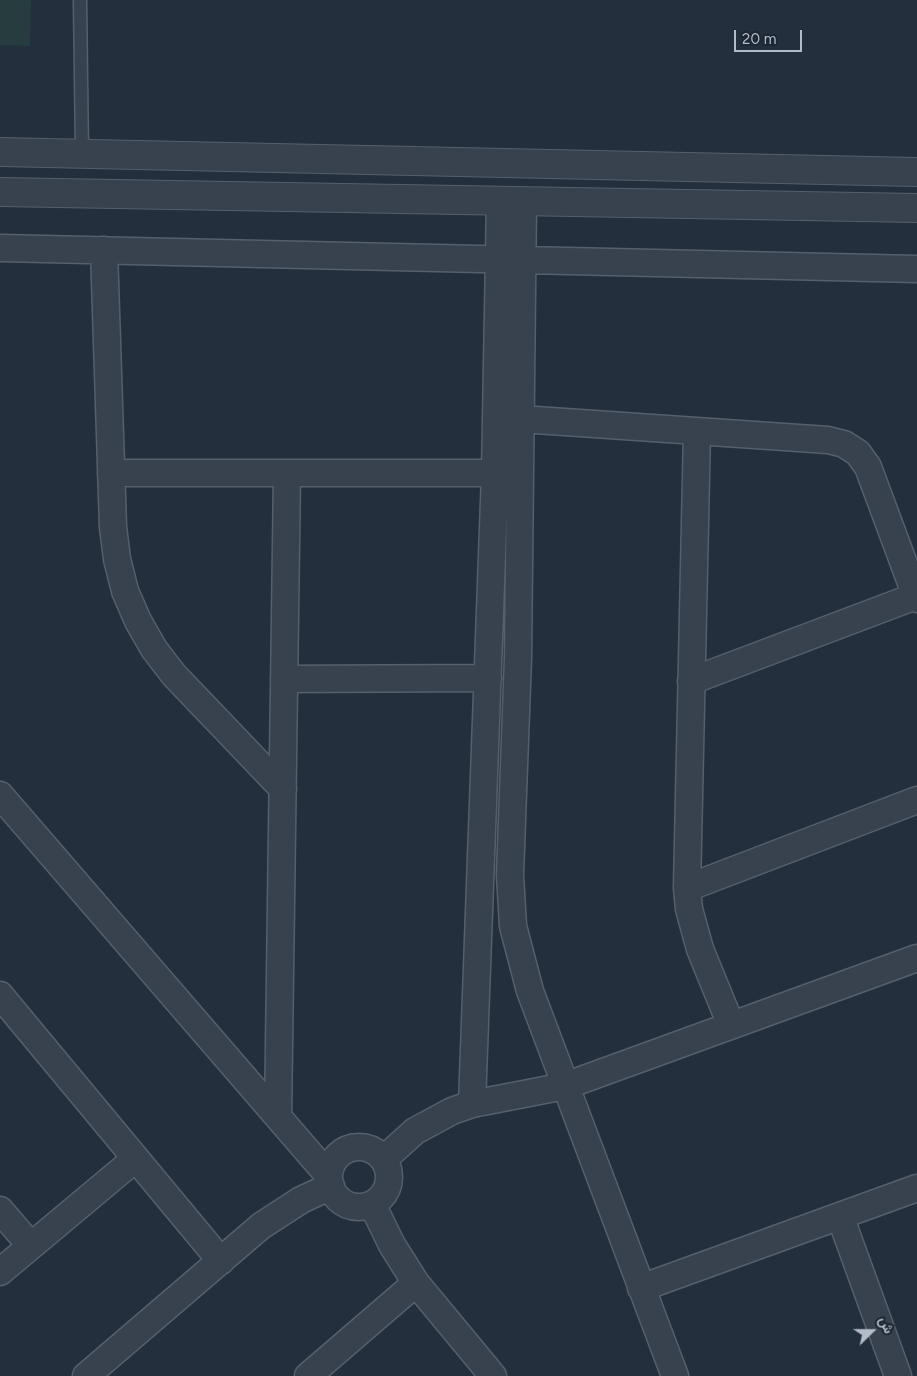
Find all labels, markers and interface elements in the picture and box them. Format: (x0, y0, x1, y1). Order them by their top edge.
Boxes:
scale bar (737, 20, 804, 52)
text: 20 m (742, 30, 776, 48)
north arrow (847, 1306, 897, 1356)
text: ش (875, 1314, 897, 1336)

